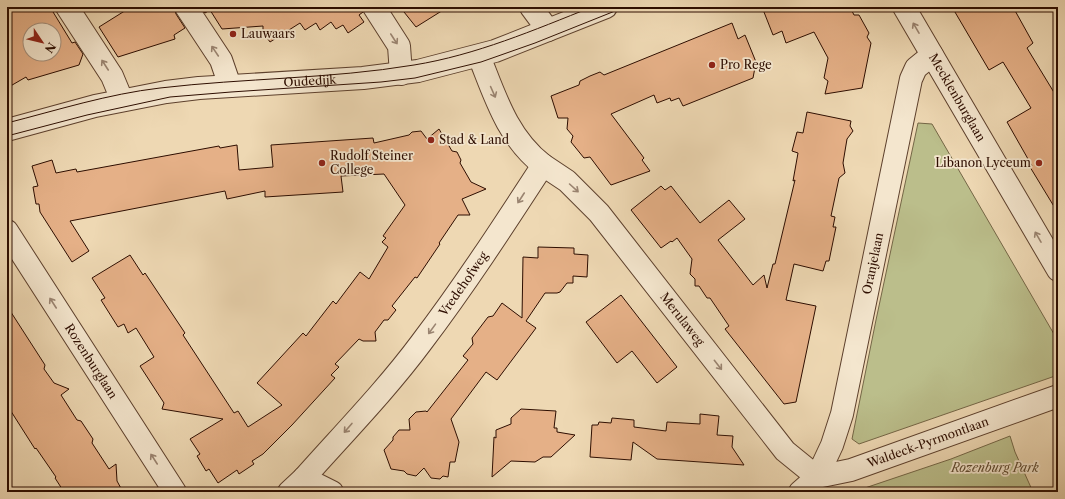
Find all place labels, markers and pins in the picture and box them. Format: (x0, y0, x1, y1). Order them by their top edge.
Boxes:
place label: Lauwaars (241, 26, 295, 41)
marker: Lauwaars (228, 29, 238, 39)
place label: Pro Rege (720, 57, 772, 72)
marker: Pro Rege (707, 60, 717, 70)
place label: Stad & Land (439, 132, 510, 147)
marker: Stad & Land (426, 135, 436, 145)
place label: Rudolf Steiner College (330, 148, 413, 177)
place label: Libanon Lyceum (935, 155, 1031, 170)
marker: Rudolf Steiner College (317, 158, 327, 168)
marker: Libanon Lyceum (1034, 158, 1044, 168)

